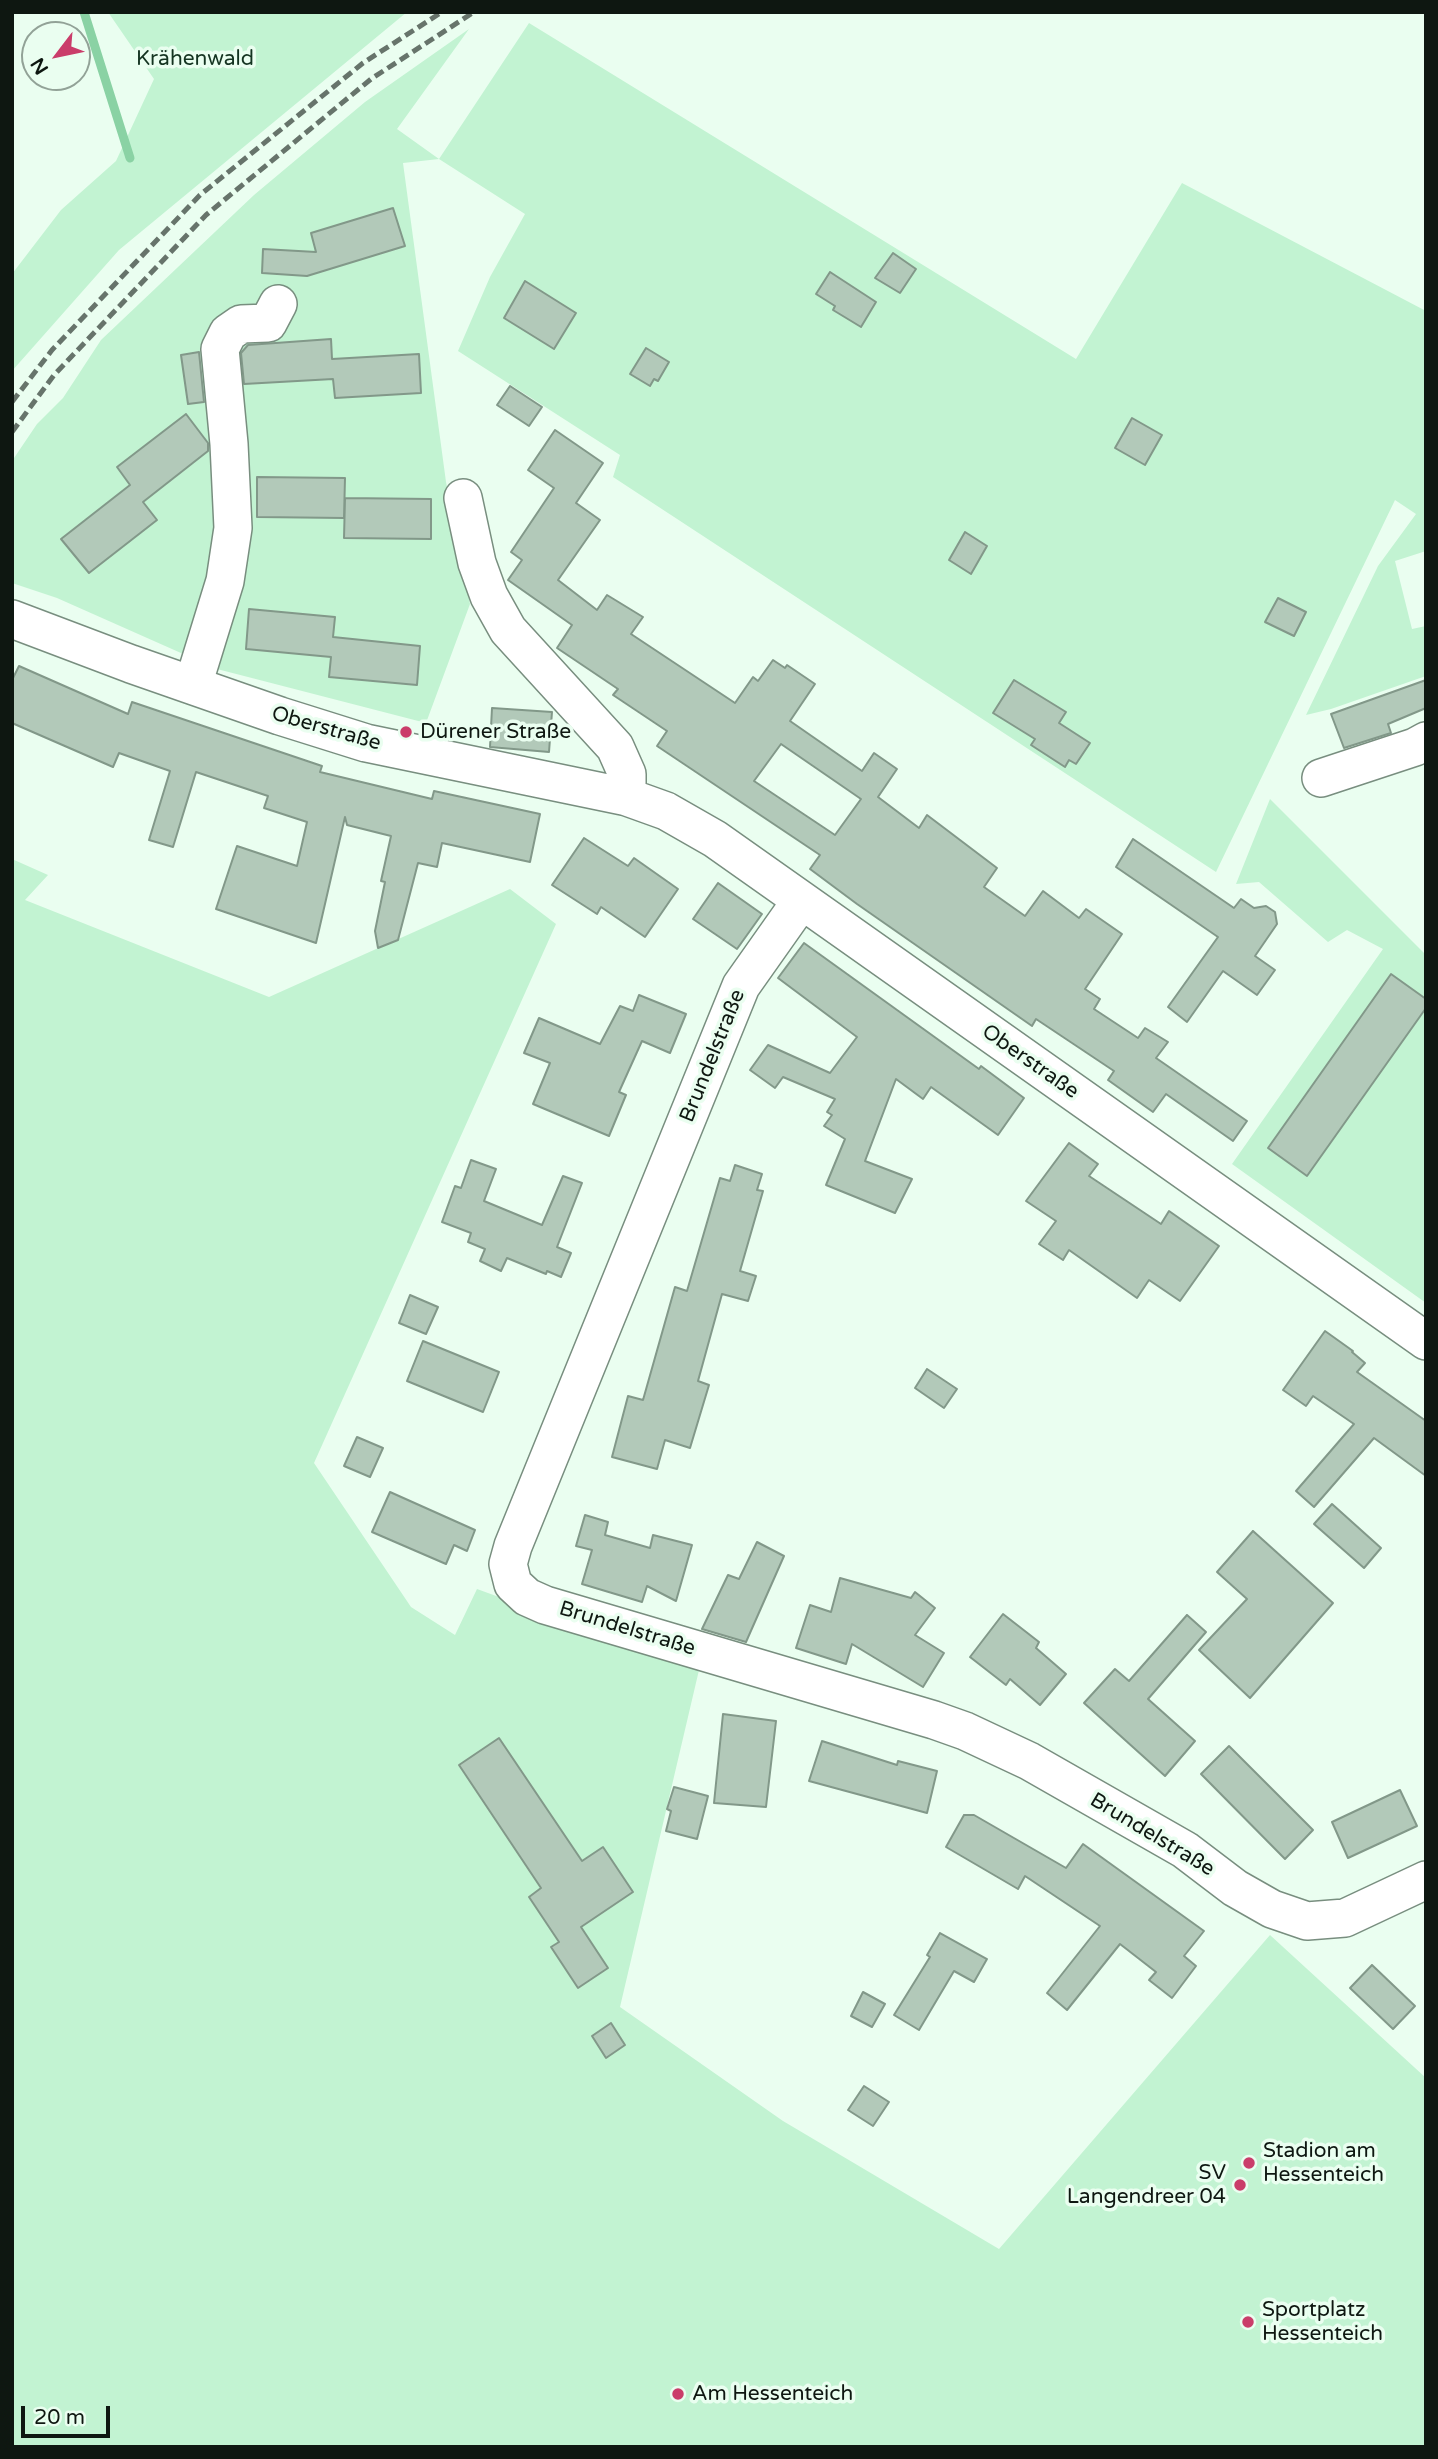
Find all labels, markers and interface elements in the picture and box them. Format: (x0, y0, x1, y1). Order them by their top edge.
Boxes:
north arrow (21, 21, 91, 91)
park label: Krähenwald (136, 46, 254, 72)
text: N (27, 54, 53, 78)
street label: Oberstraße (268, 701, 384, 757)
place label: Dürener Straße (420, 719, 571, 745)
marker: Dürener Straße (398, 724, 414, 740)
street label: Brundelstraße (675, 986, 751, 1126)
street label: Oberstraße (977, 1019, 1083, 1105)
street label: Brundelstraße (556, 1596, 698, 1662)
street label: Brundelstraße (1085, 1788, 1219, 1882)
place label: Stadion am Hessenteich (1263, 2138, 1384, 2188)
marker: Stadion am Hessenteich (1241, 2155, 1257, 2171)
place label: SV Langendreer 04 (1067, 2160, 1226, 2210)
marker: SV Langendreer 04 (1232, 2177, 1248, 2193)
place label: Sportplatz Hessenteich (1262, 2297, 1383, 2347)
marker: Sportplatz Hessenteich (1240, 2314, 1256, 2330)
place label: Am Hessenteich (692, 2381, 853, 2407)
marker: Am Hessenteich (670, 2386, 686, 2402)
scale bar (24, 2392, 114, 2436)
text: 20 m (34, 2405, 85, 2430)

